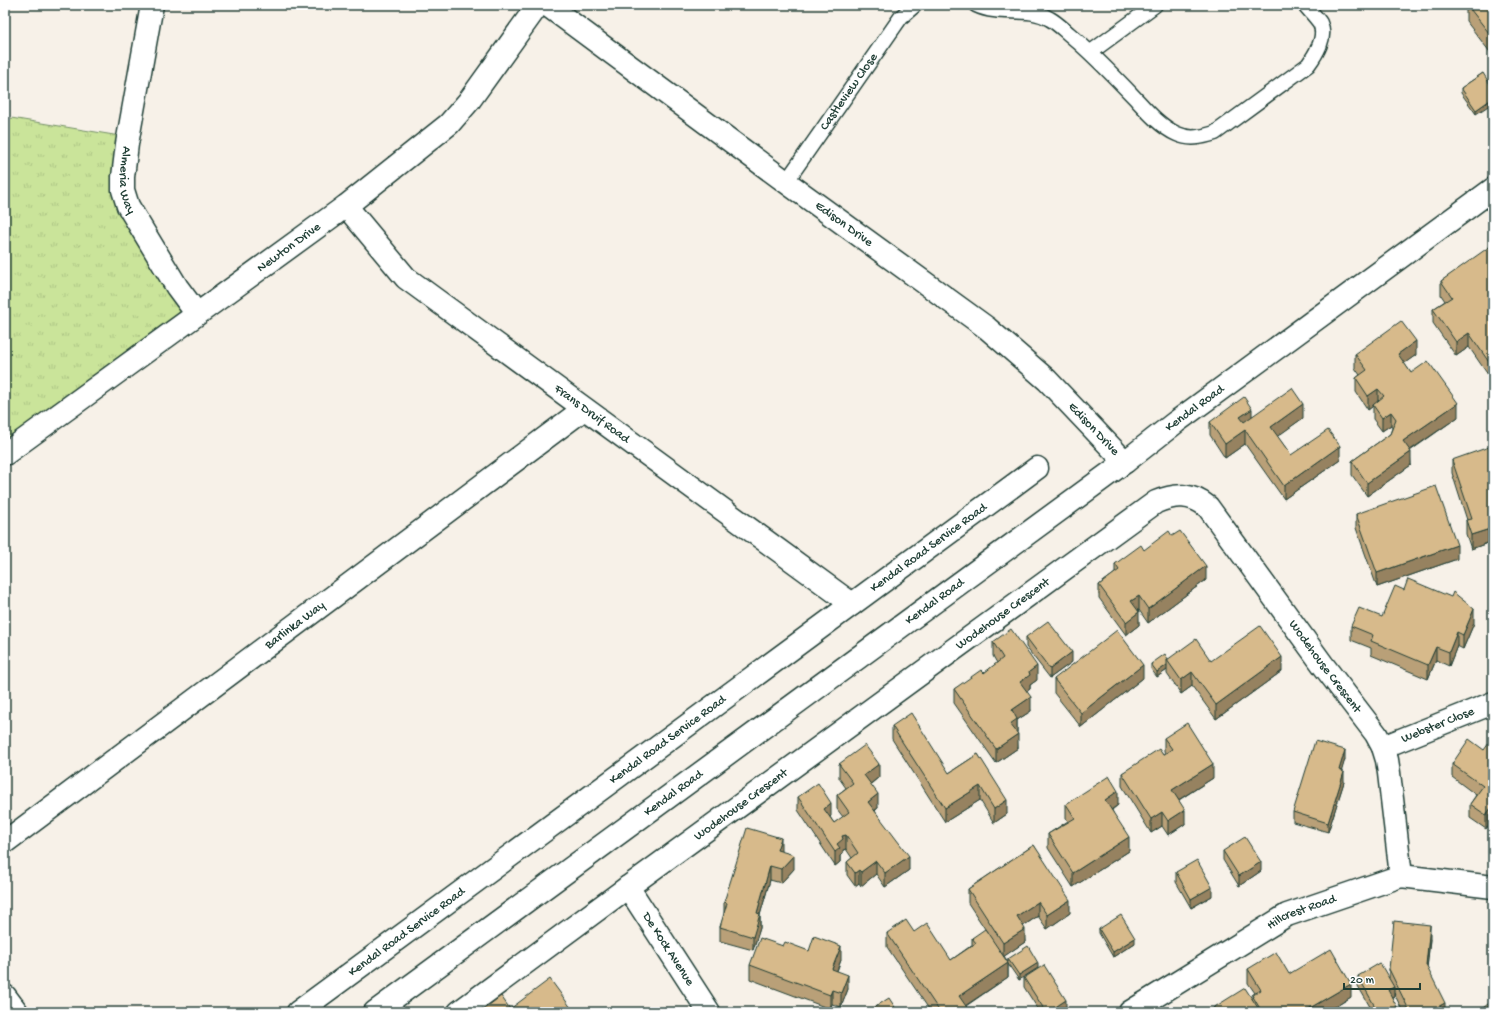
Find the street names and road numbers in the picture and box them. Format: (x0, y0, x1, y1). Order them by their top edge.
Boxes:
street label: Castleview Close (817, 50, 881, 133)
street label: Almeria Way (115, 145, 139, 217)
street label: Edison Drive (812, 198, 876, 250)
street label: Newton Drive (254, 219, 324, 276)
street label: Frans Druif Road (550, 381, 634, 447)
street label: Kendal Road (1162, 381, 1228, 435)
street label: Edison Drive (1065, 399, 1123, 459)
street label: Kendal Road Service Road (867, 499, 991, 596)
street label: Kendal Road (902, 574, 968, 628)
street label: Wodehouse Crescent (953, 574, 1054, 653)
street label: Barlinka Way (261, 598, 328, 653)
street label: Wodehouse Crescent (1285, 617, 1366, 717)
street label: Kendal Road Service Road (606, 691, 730, 788)
street label: Webster Close (1399, 704, 1477, 746)
street label: Wodehouse Crescent (691, 764, 792, 844)
street label: Kendal Road (641, 766, 707, 820)
street label: Kendal Road Service Road (346, 883, 469, 980)
street label: Hillcrest Road (1264, 891, 1339, 933)
street label: De Kock Avenue (638, 909, 698, 989)

